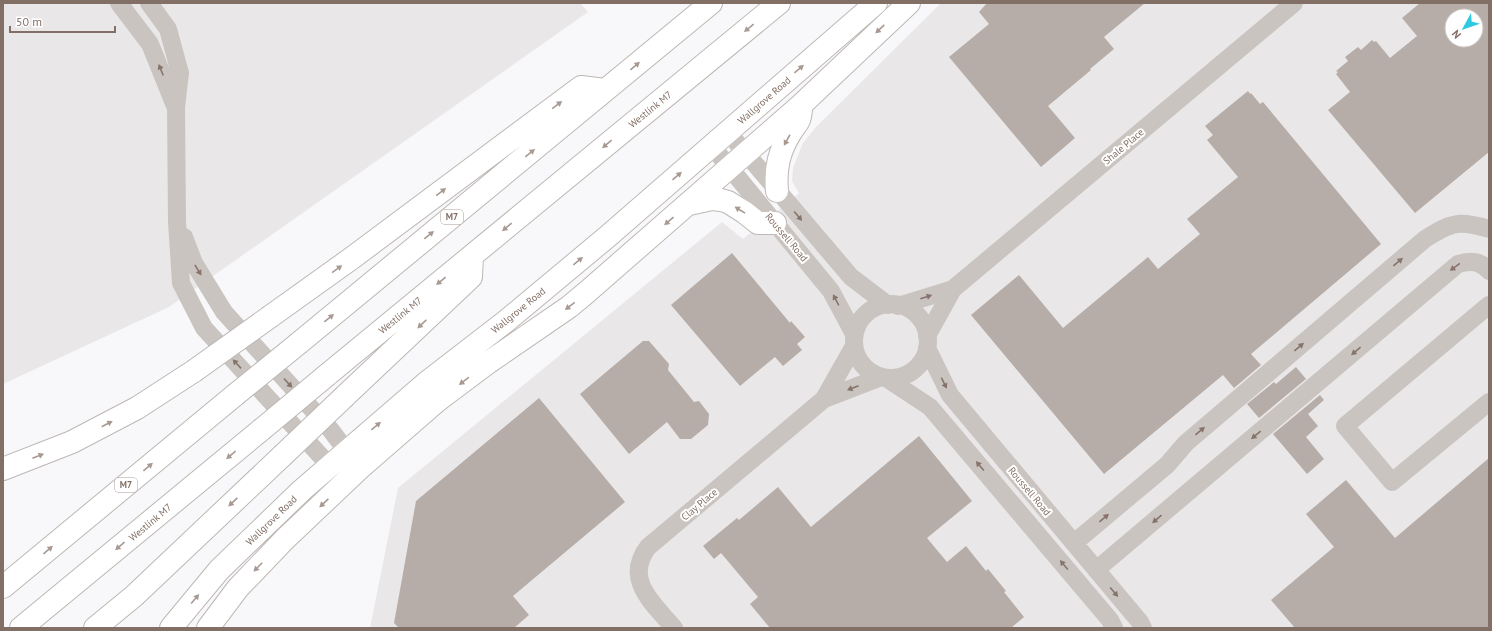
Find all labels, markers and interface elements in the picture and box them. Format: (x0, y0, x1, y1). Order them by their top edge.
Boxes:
scale bar (10, 8, 115, 34)
north arrow (1444, 8, 1484, 48)
text: 50 m (16, 14, 42, 29)
one-way arrow (743, 23, 754, 32)
one-way arrow (875, 25, 885, 34)
text: N (1449, 27, 1464, 42)
one-way arrow (630, 61, 641, 70)
one-way arrow (158, 65, 164, 76)
one-way arrow (794, 65, 804, 74)
street label: Wallgrove Road (735, 74, 794, 127)
street label: Westlink M7 (626, 88, 675, 131)
one-way arrow (551, 101, 562, 110)
street label: Shale Place (1100, 126, 1146, 167)
one-way arrow (783, 134, 790, 145)
one-way arrow (602, 140, 612, 149)
one-way arrow (524, 148, 535, 157)
one-way arrow (672, 171, 682, 180)
one-way arrow (436, 187, 447, 196)
one-way arrow (734, 206, 746, 213)
road number: M7 (441, 210, 463, 224)
street label: Roussell Road (763, 210, 811, 264)
one-way arrow (794, 210, 803, 221)
one-way arrow (663, 217, 674, 226)
one-way arrow (501, 223, 512, 232)
one-way arrow (424, 231, 435, 240)
one-way arrow (573, 256, 584, 265)
one-way arrow (1392, 258, 1403, 267)
one-way arrow (1450, 263, 1461, 271)
one-way arrow (195, 264, 202, 276)
one-way arrow (332, 265, 342, 273)
one-way arrow (436, 277, 447, 286)
street label: Wallgrove Road (488, 284, 548, 336)
street label: Westlink M7 (376, 294, 425, 337)
one-way arrow (833, 294, 840, 306)
one-way arrow (920, 294, 932, 300)
one-way arrow (565, 302, 575, 310)
one-way arrow (324, 313, 335, 322)
one-way arrow (417, 319, 427, 328)
one-way arrow (1293, 342, 1304, 351)
one-way arrow (1350, 346, 1361, 355)
one-way arrow (233, 359, 242, 370)
one-way arrow (283, 377, 292, 388)
one-way arrow (458, 377, 469, 385)
one-way arrow (941, 377, 947, 388)
one-way arrow (846, 386, 858, 392)
one-way arrow (101, 421, 112, 427)
one-way arrow (371, 421, 382, 430)
one-way arrow (1194, 426, 1205, 435)
one-way arrow (1251, 430, 1262, 439)
one-way arrow (225, 450, 236, 459)
one-way arrow (32, 452, 44, 458)
one-way arrow (975, 460, 984, 471)
one-way arrow (143, 462, 153, 471)
street label: Roussell Road (1006, 464, 1054, 518)
road number: M7 (115, 478, 137, 492)
street label: Clay Place (679, 485, 720, 523)
street label: Wallgrove Road (243, 493, 300, 548)
one-way arrow (228, 497, 238, 507)
one-way arrow (319, 498, 328, 507)
street label: Westlink M7 (126, 501, 174, 544)
one-way arrow (1098, 513, 1109, 522)
one-way arrow (1152, 514, 1163, 523)
one-way arrow (114, 542, 125, 551)
one-way arrow (42, 545, 53, 554)
one-way arrow (1059, 560, 1068, 570)
one-way arrow (253, 562, 263, 572)
one-way arrow (1110, 586, 1119, 597)
one-way arrow (190, 593, 199, 604)

